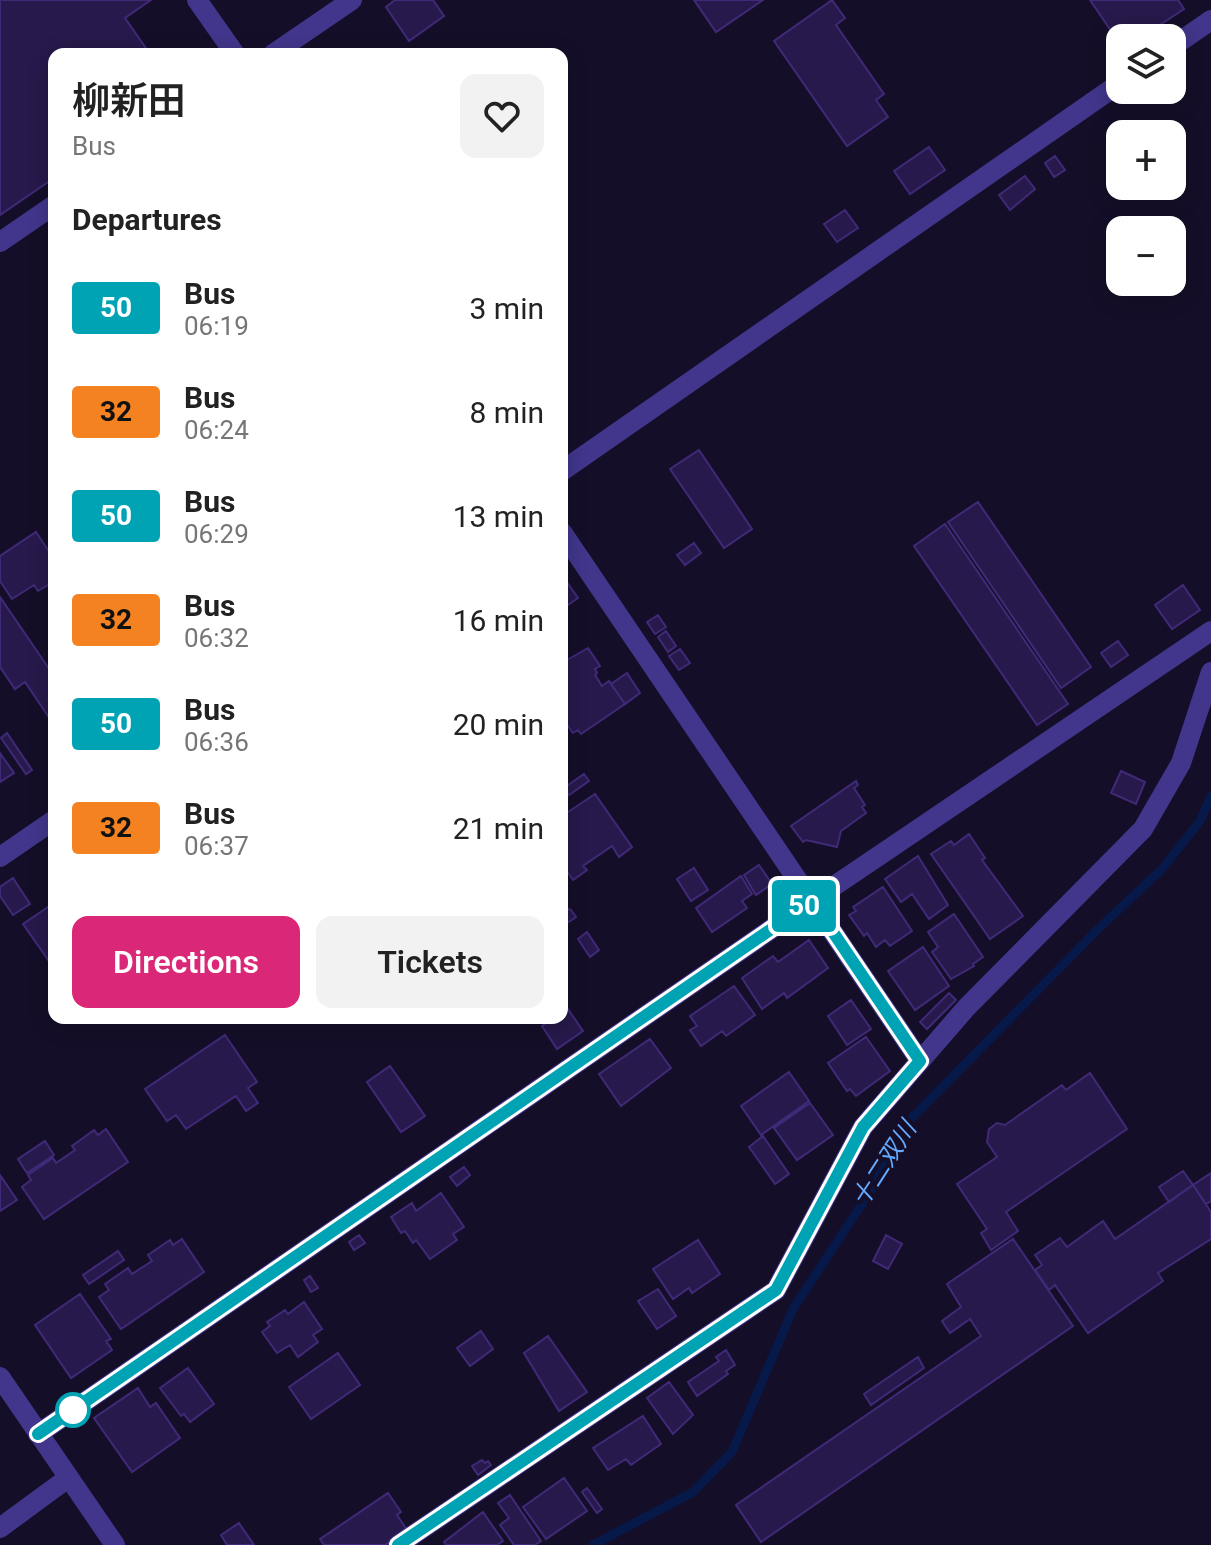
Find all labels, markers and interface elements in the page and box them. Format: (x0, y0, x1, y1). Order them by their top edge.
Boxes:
map controls (1106, 24, 1186, 296)
button: layers (1106, 24, 1186, 104)
button: heart (460, 74, 544, 158)
text: 柳新田 (72, 79, 186, 123)
button: + (1106, 120, 1186, 200)
text: Bus (72, 131, 116, 161)
text: Departures (72, 202, 222, 237)
button: − (1106, 216, 1186, 296)
text: Bus (184, 276, 235, 311)
text: 50 (100, 291, 132, 324)
text: 3 min (470, 291, 544, 326)
text: 06:19 (184, 311, 249, 341)
text: Bus (184, 380, 235, 415)
text: 32 (100, 395, 132, 428)
text: 8 min (470, 395, 544, 430)
text: 06:24 (184, 415, 249, 445)
text: Bus (184, 484, 235, 519)
text: 50 (100, 499, 132, 532)
text: 13 min (453, 499, 544, 534)
text: 06:29 (184, 519, 249, 549)
text: Bus (184, 588, 235, 623)
text: 32 (100, 603, 132, 636)
text: 16 min (453, 603, 544, 638)
text: 06:32 (184, 623, 249, 653)
text: Bus (184, 692, 235, 727)
text: 50 (100, 707, 132, 740)
text: 20 min (453, 707, 544, 742)
text: 06:36 (184, 727, 249, 757)
text: Bus (184, 796, 235, 831)
text: 32 (100, 811, 132, 844)
text: 21 min (453, 811, 544, 846)
text: 06:37 (184, 831, 249, 861)
line badge: 50 (768, 880, 840, 932)
text: 50 (788, 889, 820, 922)
button: Directions (72, 916, 300, 1008)
button: Tickets (316, 916, 544, 1008)
water label: 十二双川 (846, 1114, 924, 1212)
unlabelled marker (56, 1393, 90, 1427)

